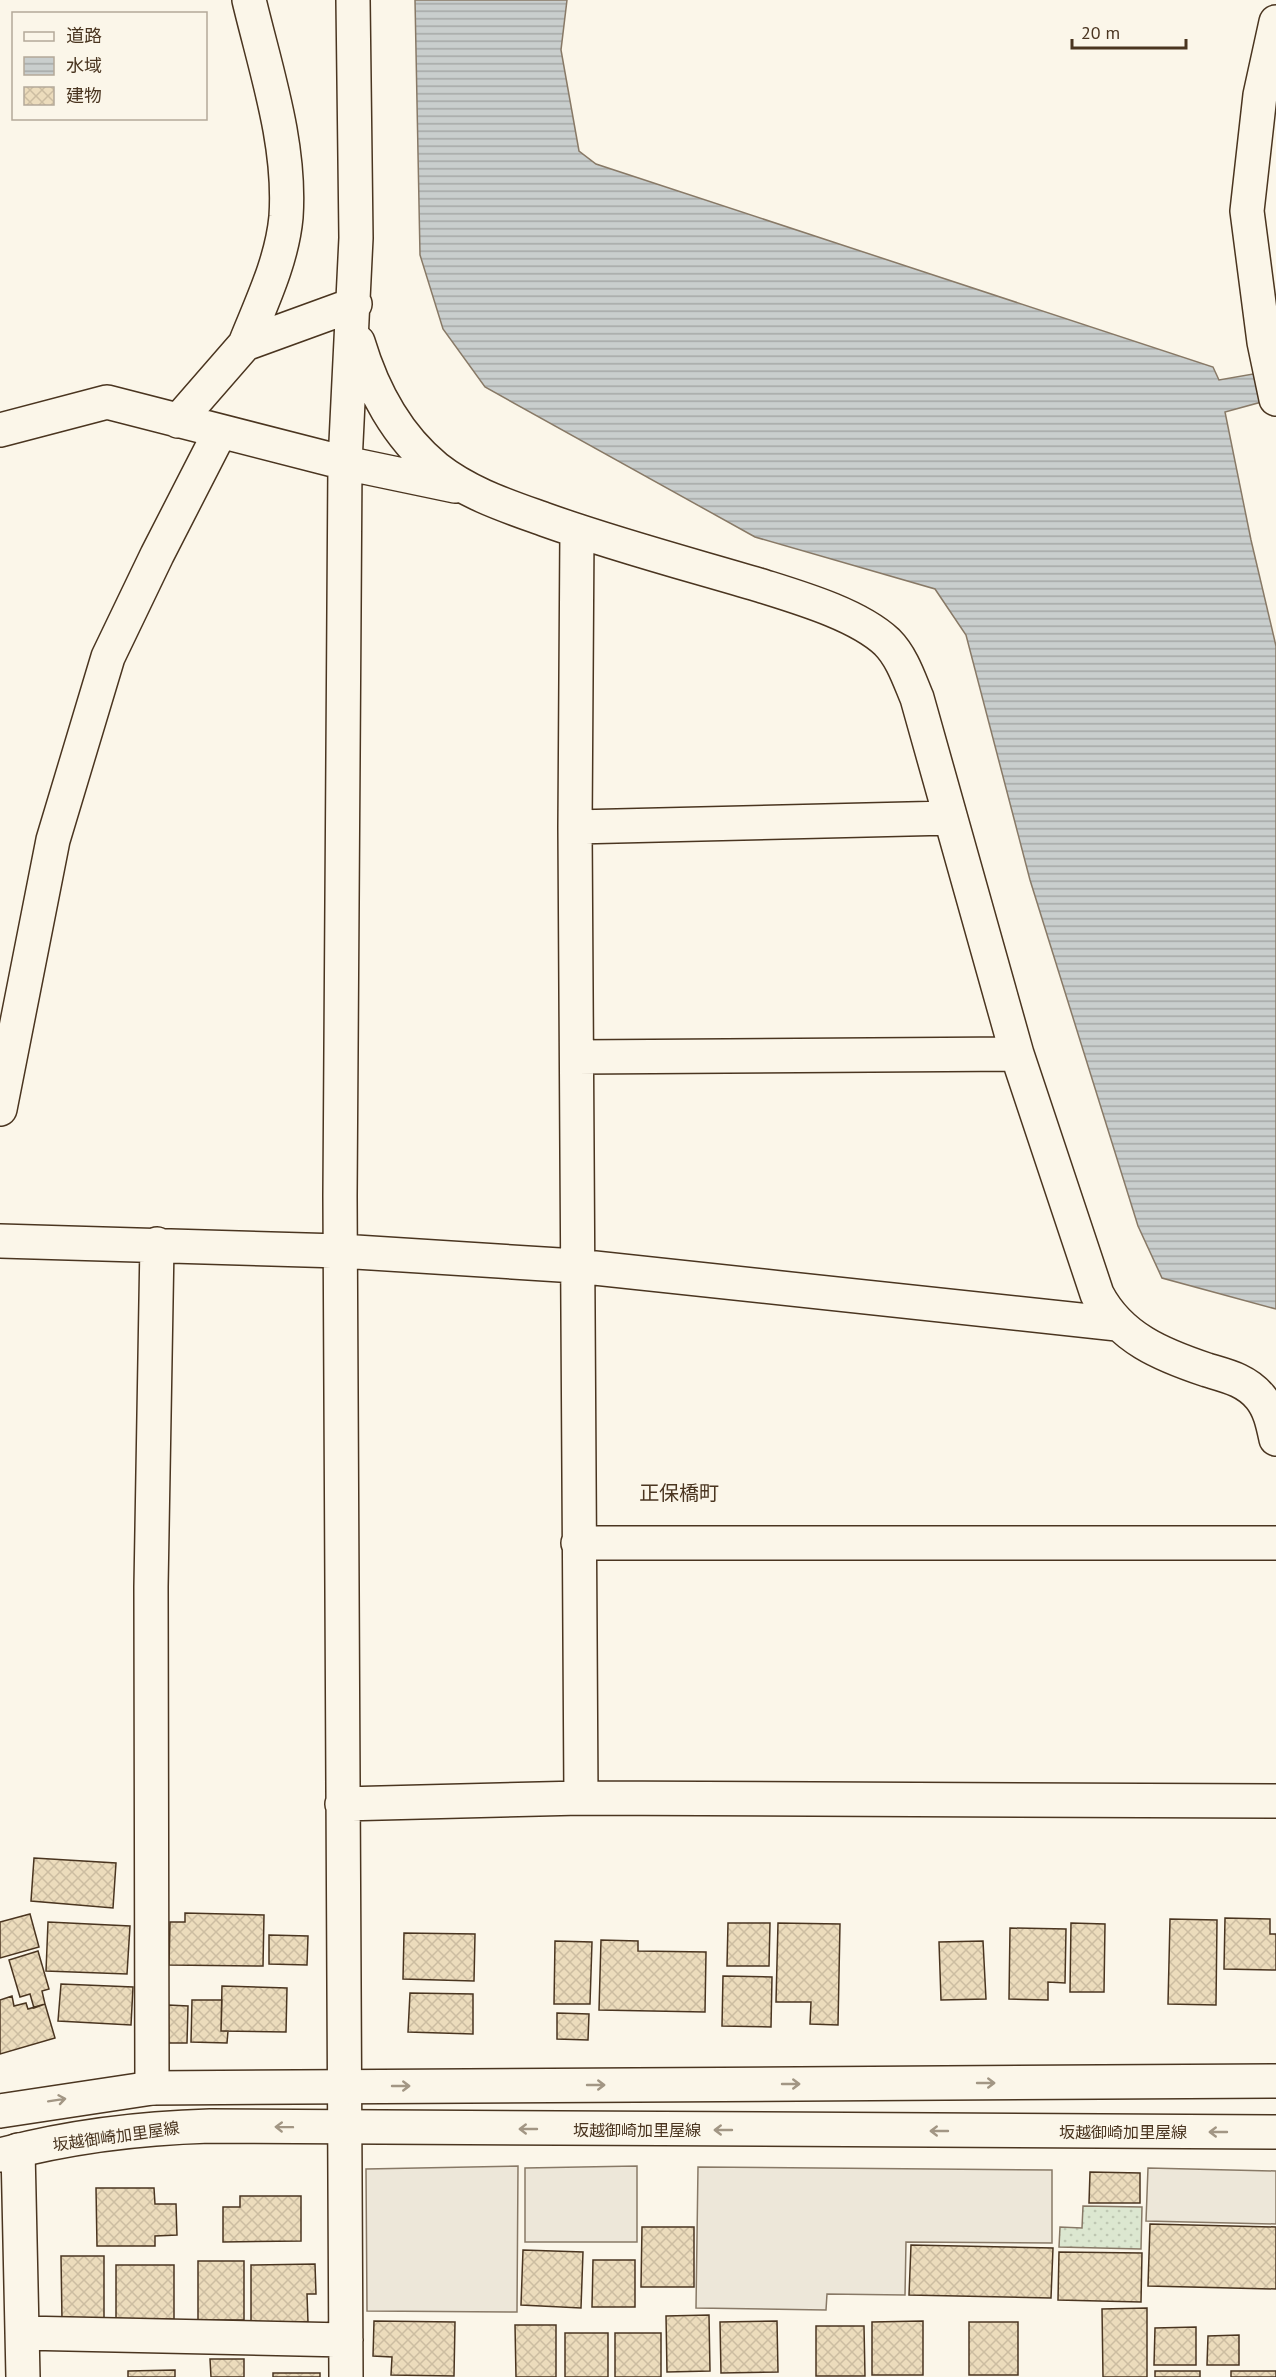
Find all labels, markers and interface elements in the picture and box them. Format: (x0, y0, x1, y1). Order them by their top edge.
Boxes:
legend (12, 12, 207, 120)
scale bar (1072, 12, 1186, 50)
text: 20 m (1081, 21, 1120, 44)
text: 道路 (66, 24, 102, 47)
text: 水域 (66, 54, 102, 77)
text: 建物 (66, 84, 102, 107)
district label: 正保橋町 (639, 1480, 719, 1506)
one-way arrow (976, 2077, 996, 2089)
one-way arrow (781, 2078, 801, 2090)
one-way arrow (586, 2079, 606, 2091)
one-way arrow (391, 2080, 411, 2092)
one-way arrow (47, 2094, 67, 2105)
street label: 坂越御崎加里屋線 (51, 2117, 181, 2155)
street label: 坂越御崎加里屋線 (573, 2120, 701, 2140)
one-way arrow (275, 2122, 295, 2133)
street label: 坂越御崎加里屋線 (1059, 2122, 1187, 2142)
one-way arrow (518, 2123, 538, 2135)
one-way arrow (713, 2124, 733, 2136)
one-way arrow (929, 2125, 949, 2137)
one-way arrow (1208, 2126, 1228, 2138)

